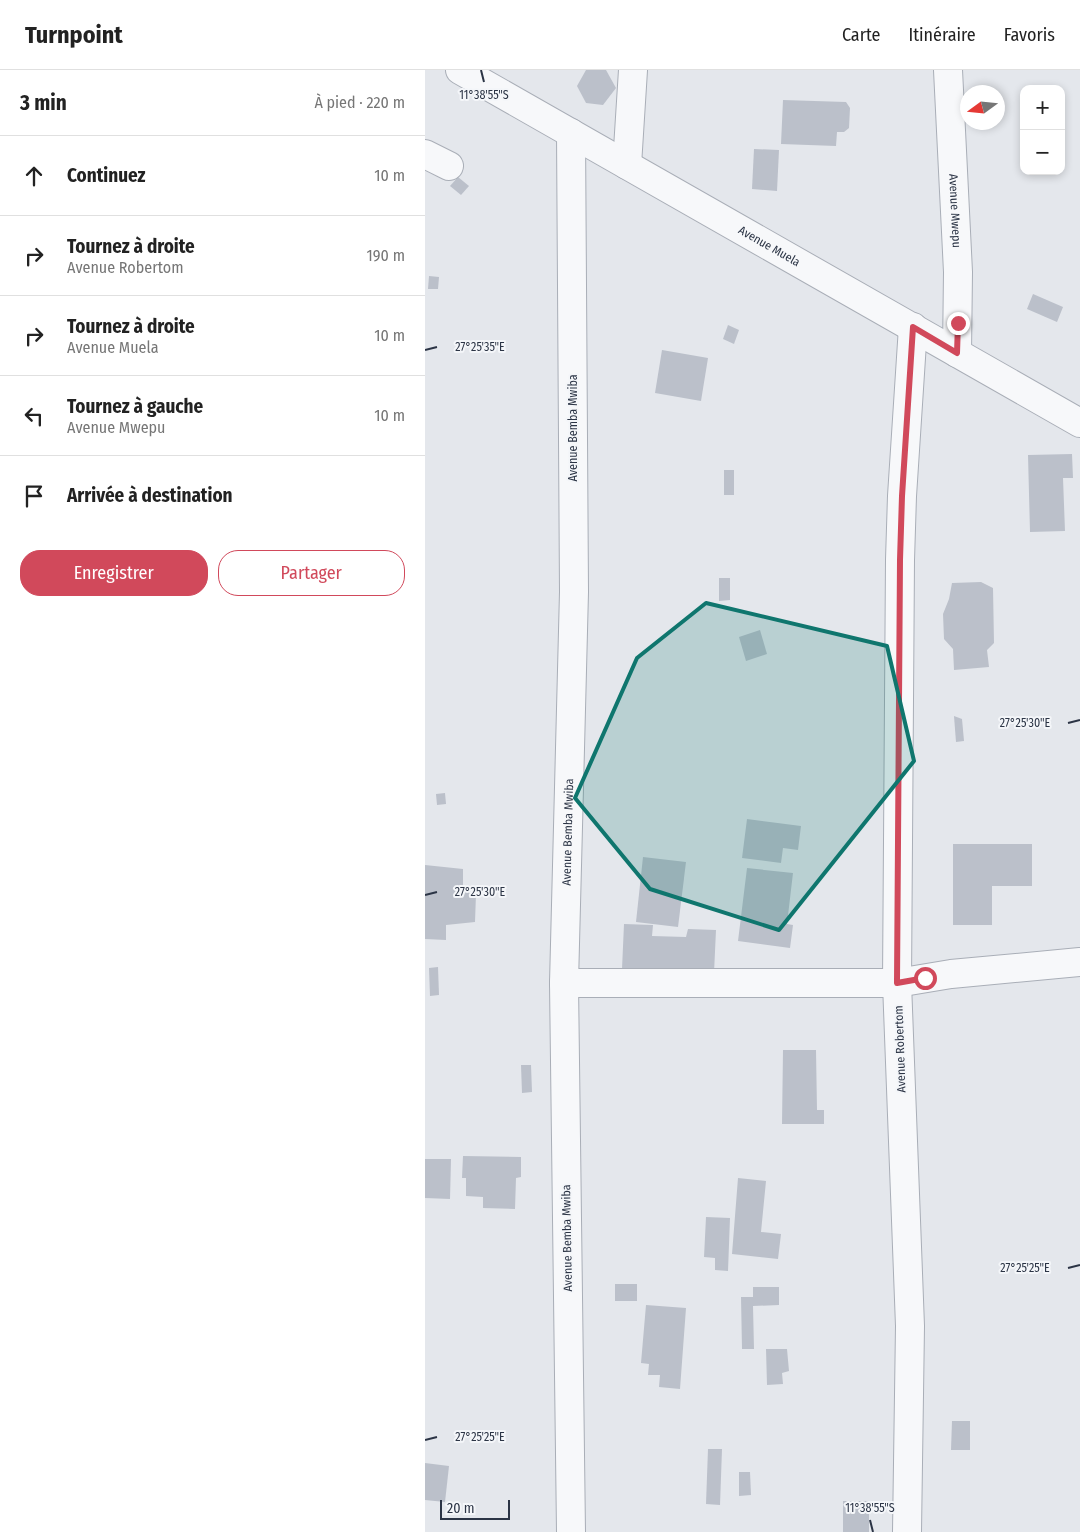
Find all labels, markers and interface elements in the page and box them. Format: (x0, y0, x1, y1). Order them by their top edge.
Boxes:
text: Turnpoint (25, 21, 123, 49)
text: Carte (842, 24, 880, 46)
text: Itinéraire (908, 24, 976, 46)
text: Favoris (1004, 24, 1055, 46)
north arrow (960, 85, 1005, 130)
map controls (1020, 85, 1065, 175)
button: + (1020, 85, 1065, 130)
text: 11°38'55"S (459, 88, 509, 102)
text: 3 min (20, 90, 67, 116)
text: À pied · 220 m (314, 93, 405, 112)
button: − (1020, 130, 1065, 175)
icon: ahead (20, 162, 48, 190)
text: Continuez (67, 164, 146, 187)
text: 10 m (374, 166, 405, 185)
street label: Avenue Mwepu (946, 174, 964, 248)
street label: Avenue Muela (736, 223, 803, 269)
text: Tournez à droite (67, 235, 195, 258)
icon: right (20, 242, 48, 270)
text: 190 m (367, 246, 405, 265)
text: Avenue Robertom (67, 258, 183, 277)
route end (947, 312, 970, 335)
text: Tournez à droite (67, 315, 195, 338)
icon: right (20, 322, 48, 350)
text: 10 m (374, 326, 405, 345)
text: Avenue Muela (67, 338, 158, 357)
text: 27°25'35"E (455, 340, 505, 354)
street label: Avenue Bemba Mwiba (566, 374, 580, 482)
text: Tournez à gauche (67, 395, 203, 418)
icon: left (20, 402, 48, 430)
text: 10 m (374, 406, 405, 425)
text: Avenue Mwepu (67, 418, 165, 437)
icon: arrive (20, 482, 48, 510)
text: Arrivée à destination (67, 484, 233, 507)
button: Enregistrer (20, 550, 208, 596)
button: Partager (218, 550, 405, 596)
text: 27°25'30"E (1000, 716, 1051, 730)
street label: Avenue Bemba Mwiba (559, 778, 576, 886)
text: 27°25'30"E (455, 885, 506, 899)
route start (914, 967, 937, 990)
street label: Avenue Robertom (891, 1005, 909, 1093)
street label: Avenue Bemba Mwiba (559, 1184, 575, 1292)
text: 27°25'25"E (1000, 1261, 1050, 1275)
text: 27°25'25"E (455, 1430, 505, 1444)
scale bar (440, 1497, 510, 1520)
text: 20 m (447, 1500, 475, 1517)
text: 11°38'55"S (845, 1501, 895, 1515)

